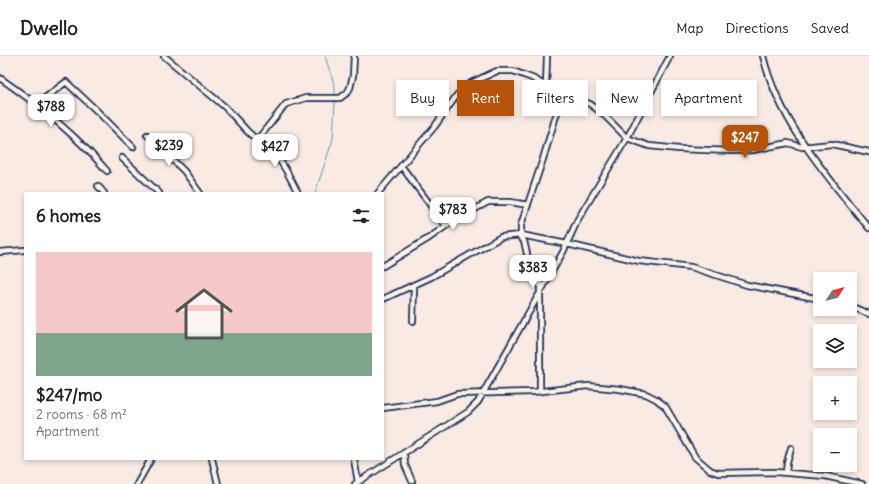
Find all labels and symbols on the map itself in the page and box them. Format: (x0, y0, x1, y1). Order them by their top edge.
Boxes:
pin: $788 (27, 94, 75, 128)
pin: $247 (721, 125, 769, 159)
pin: $239 (145, 133, 193, 167)
pin: $427 (251, 134, 299, 168)
pin: $783 (429, 197, 477, 231)
pin: $383 (509, 255, 557, 289)
north arrow (813, 272, 857, 316)

